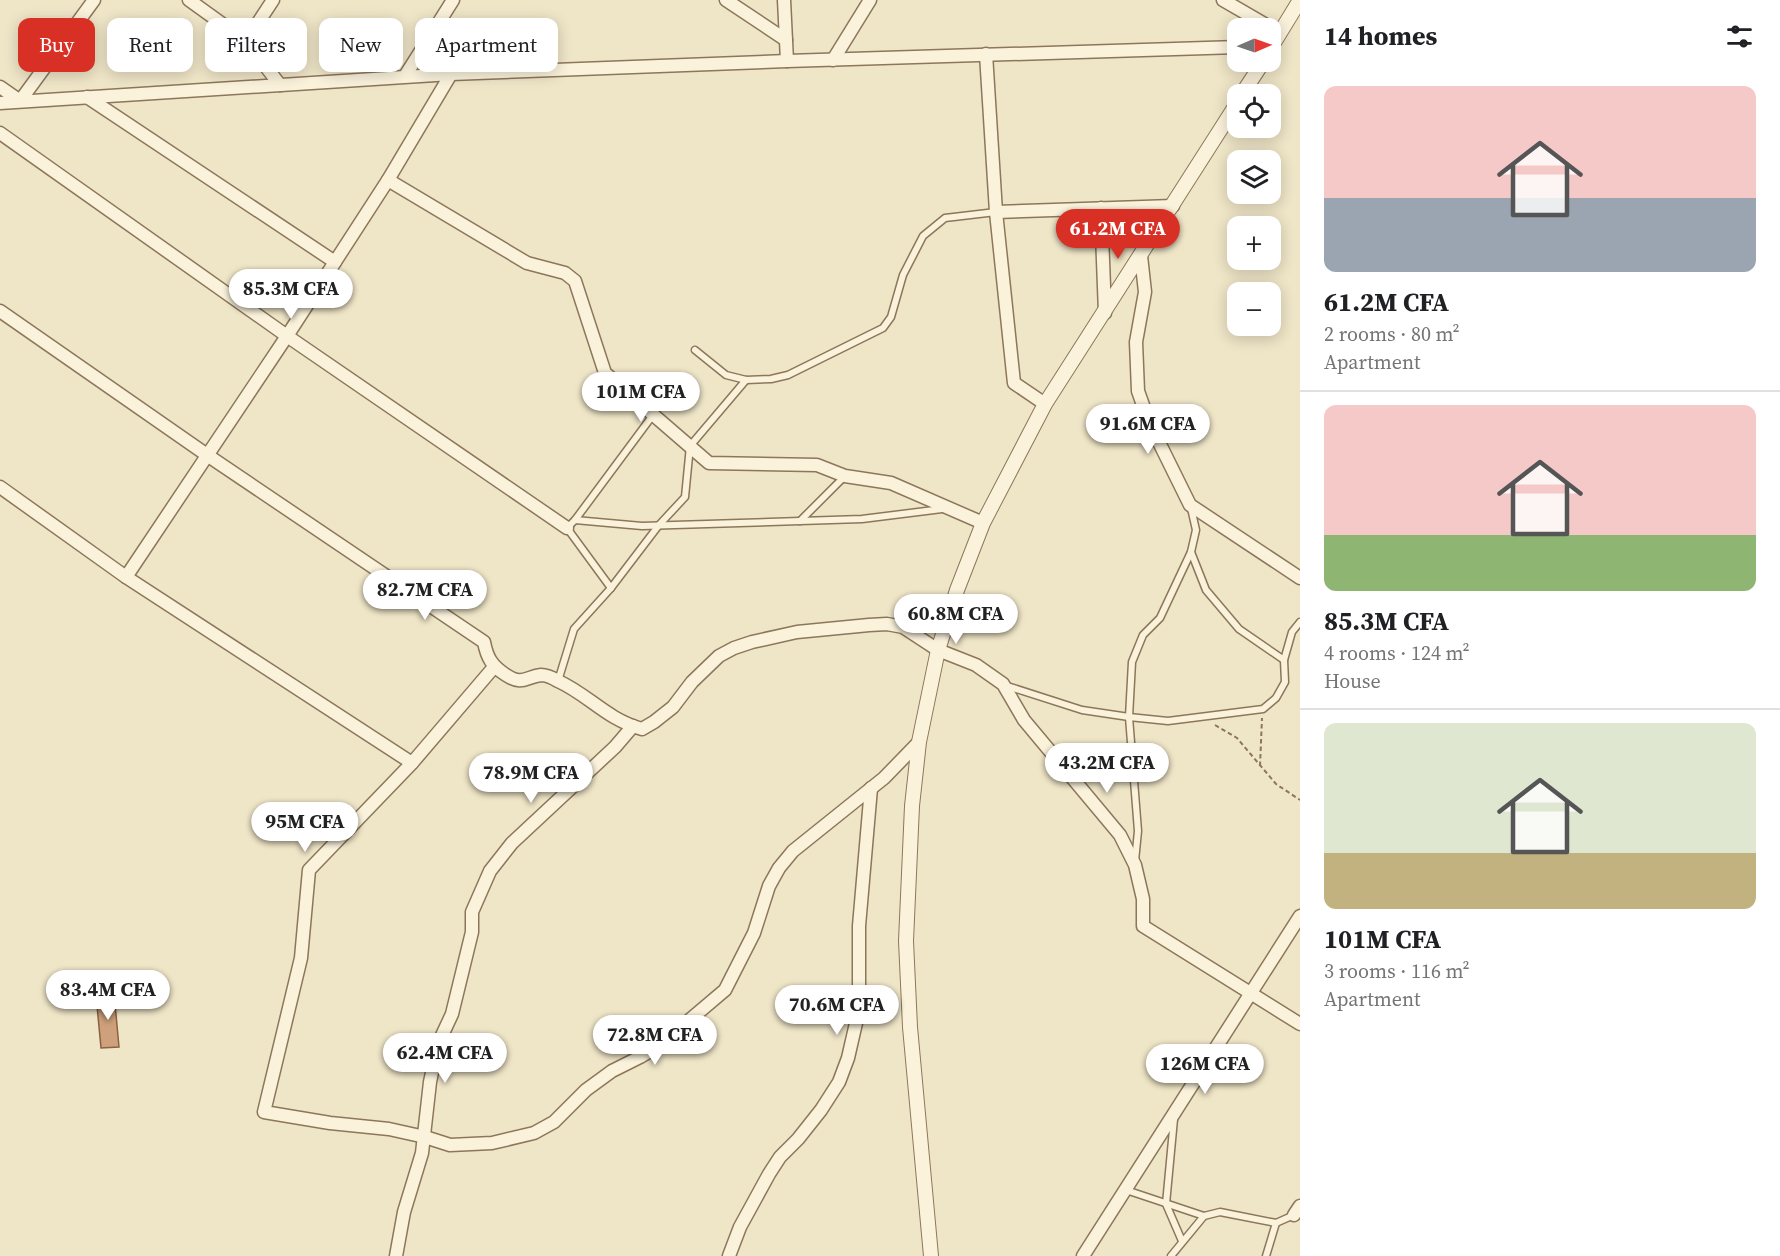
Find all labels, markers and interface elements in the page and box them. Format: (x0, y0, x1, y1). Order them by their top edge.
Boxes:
chip: Buy (18, 18, 95, 72)
chip: Rent (107, 18, 193, 72)
chip: Filters (205, 18, 307, 72)
chip: New (319, 18, 403, 72)
chip: Apartment (415, 18, 558, 72)
north arrow (1227, 18, 1281, 72)
map controls (1227, 18, 1281, 336)
text: 14 homes (1324, 18, 1437, 54)
icon: filters (1723, 20, 1756, 53)
button: locate (1227, 84, 1281, 138)
icon: home (1486, 125, 1594, 233)
button: layers (1227, 150, 1281, 204)
pin: 61.2M CFA (1049, 209, 1187, 260)
text: 61.2M CFA (1070, 214, 1166, 242)
button: + (1227, 216, 1281, 270)
pin: 85.3M CFA (222, 269, 360, 320)
text: 85.3M CFA (243, 274, 339, 302)
button: − (1227, 282, 1281, 336)
text: 61.2M CFA (1324, 284, 1449, 320)
text: 2 rooms · 80 m² (1324, 320, 1460, 348)
text: Apartment (1324, 348, 1421, 376)
pin: 101M CFA (579, 372, 703, 423)
text: 101M CFA (596, 377, 686, 405)
pin: 91.6M CFA (1079, 404, 1217, 455)
text: 91.6M CFA (1100, 409, 1196, 437)
icon: home (1486, 444, 1594, 552)
pin: 82.7M CFA (356, 570, 494, 621)
text: 82.7M CFA (377, 575, 473, 603)
pin: 60.8M CFA (887, 594, 1025, 645)
text: 60.8M CFA (908, 599, 1004, 627)
text: 85.3M CFA (1324, 603, 1449, 639)
text: 4 rooms · 124 m² (1324, 639, 1470, 667)
text: House (1324, 667, 1381, 695)
pin: 43.2M CFA (1038, 743, 1176, 794)
text: 43.2M CFA (1059, 748, 1155, 776)
pin: 78.9M CFA (462, 753, 600, 804)
text: 78.9M CFA (483, 758, 579, 786)
icon: home (1486, 762, 1594, 870)
pin: 95M CFA (250, 802, 360, 853)
text: 95M CFA (265, 807, 345, 835)
text: 101M CFA (1324, 921, 1441, 957)
text: 3 rooms · 116 m² (1324, 957, 1470, 985)
pin: 83.4M CFA (39, 970, 177, 1021)
text: 83.4M CFA (60, 975, 156, 1003)
pin: 70.6M CFA (768, 985, 906, 1036)
text: Apartment (1324, 985, 1421, 1013)
text: 70.6M CFA (789, 990, 885, 1018)
pin: 72.8M CFA (586, 1015, 724, 1066)
text: 72.8M CFA (607, 1020, 703, 1048)
pin: 62.4M CFA (376, 1033, 514, 1084)
text: 62.4M CFA (397, 1038, 493, 1066)
pin: 126M CFA (1143, 1044, 1267, 1095)
text: 126M CFA (1160, 1049, 1250, 1077)

